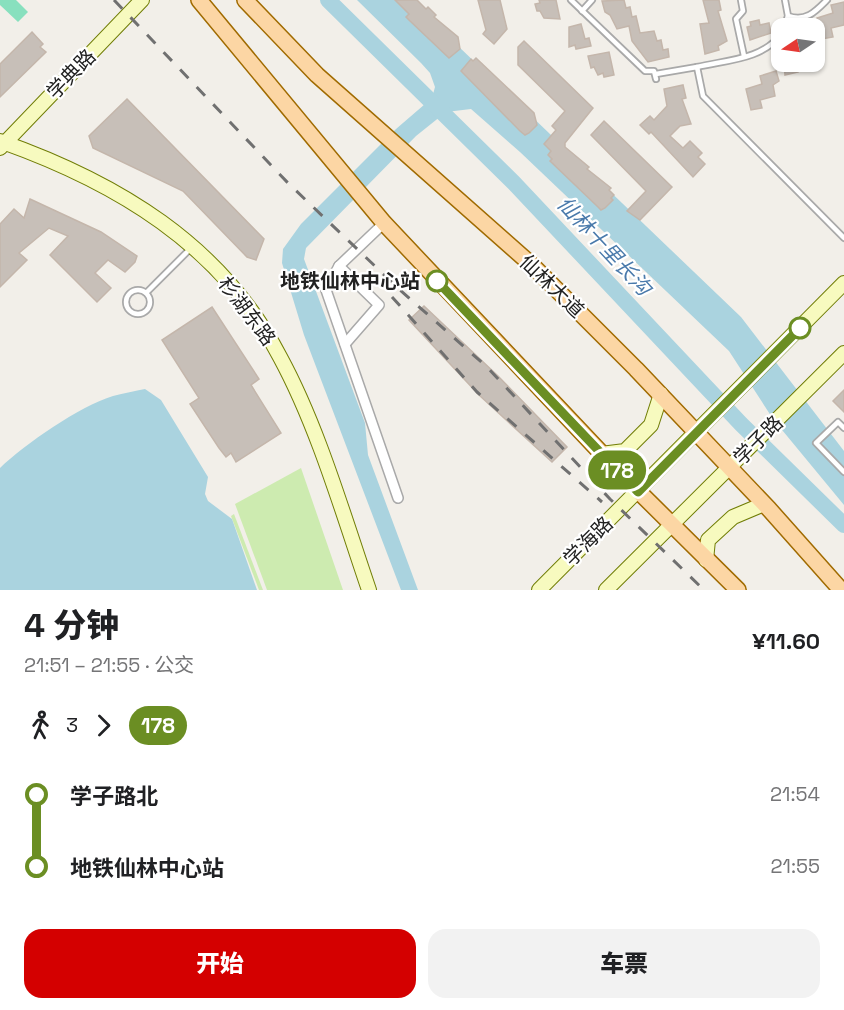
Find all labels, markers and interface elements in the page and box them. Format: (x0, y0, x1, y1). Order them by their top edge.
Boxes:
north arrow (771, 18, 825, 72)
map controls (771, 18, 825, 72)
street label: 学典路 (41, 43, 101, 105)
water label: 仙林十里长沟 (552, 190, 659, 302)
street label: 仙林大道 (514, 249, 590, 323)
place label: 地铁仙林中心站 (280, 268, 420, 294)
marker: 地铁仙林中心站 (426, 270, 448, 292)
street label: 杉湖东路 (213, 271, 281, 351)
unlabelled marker (789, 317, 811, 339)
street label: 学子路 (728, 410, 788, 470)
line badge: 178 (582, 450, 652, 490)
text: 178 (600, 457, 634, 484)
street label: 学海路 (558, 511, 618, 571)
text: 4 分钟 (24, 605, 119, 647)
text: ¥11.60 (752, 627, 820, 655)
text: 21:51 – 21:55 · 公交 (24, 652, 194, 678)
icon: walk (24, 709, 57, 742)
icon: forward (87, 709, 120, 742)
text: 3 (66, 712, 78, 738)
text: 178 (141, 712, 175, 739)
text: 21:54 (770, 781, 820, 807)
text: 学子路北 (70, 782, 158, 810)
text: 21:55 (771, 853, 820, 879)
text: 地铁仙林中心站 (70, 854, 224, 882)
button: 开始 (24, 929, 416, 998)
button: 车票 (428, 929, 820, 998)

